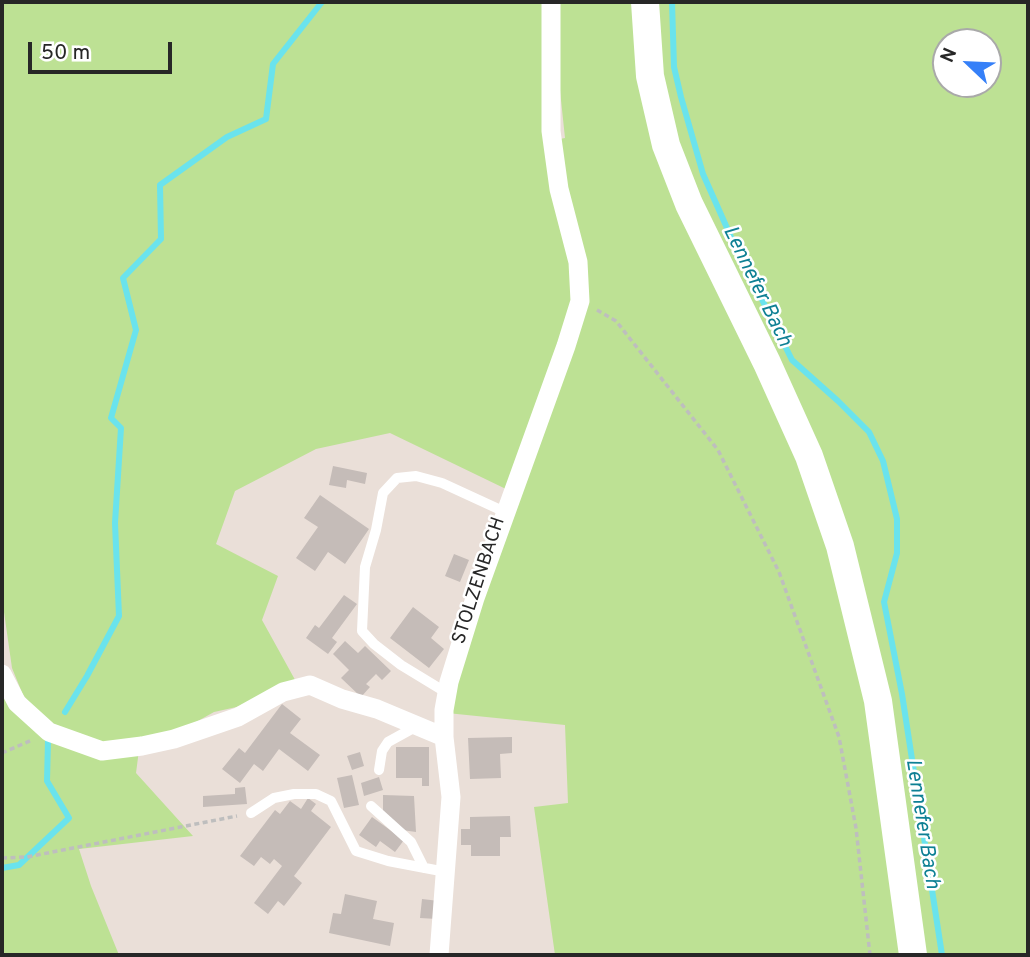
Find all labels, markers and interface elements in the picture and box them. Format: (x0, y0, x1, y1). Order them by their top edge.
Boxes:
scale bar (32, 28, 175, 72)
north arrow (932, 28, 1002, 98)
text: 50 m (41, 40, 90, 67)
text: N (936, 45, 963, 67)
water label: Lennefer Bach (716, 223, 796, 351)
street label: STOLZENBACH (449, 515, 511, 647)
water label: Lennefer Bach (898, 757, 944, 891)

